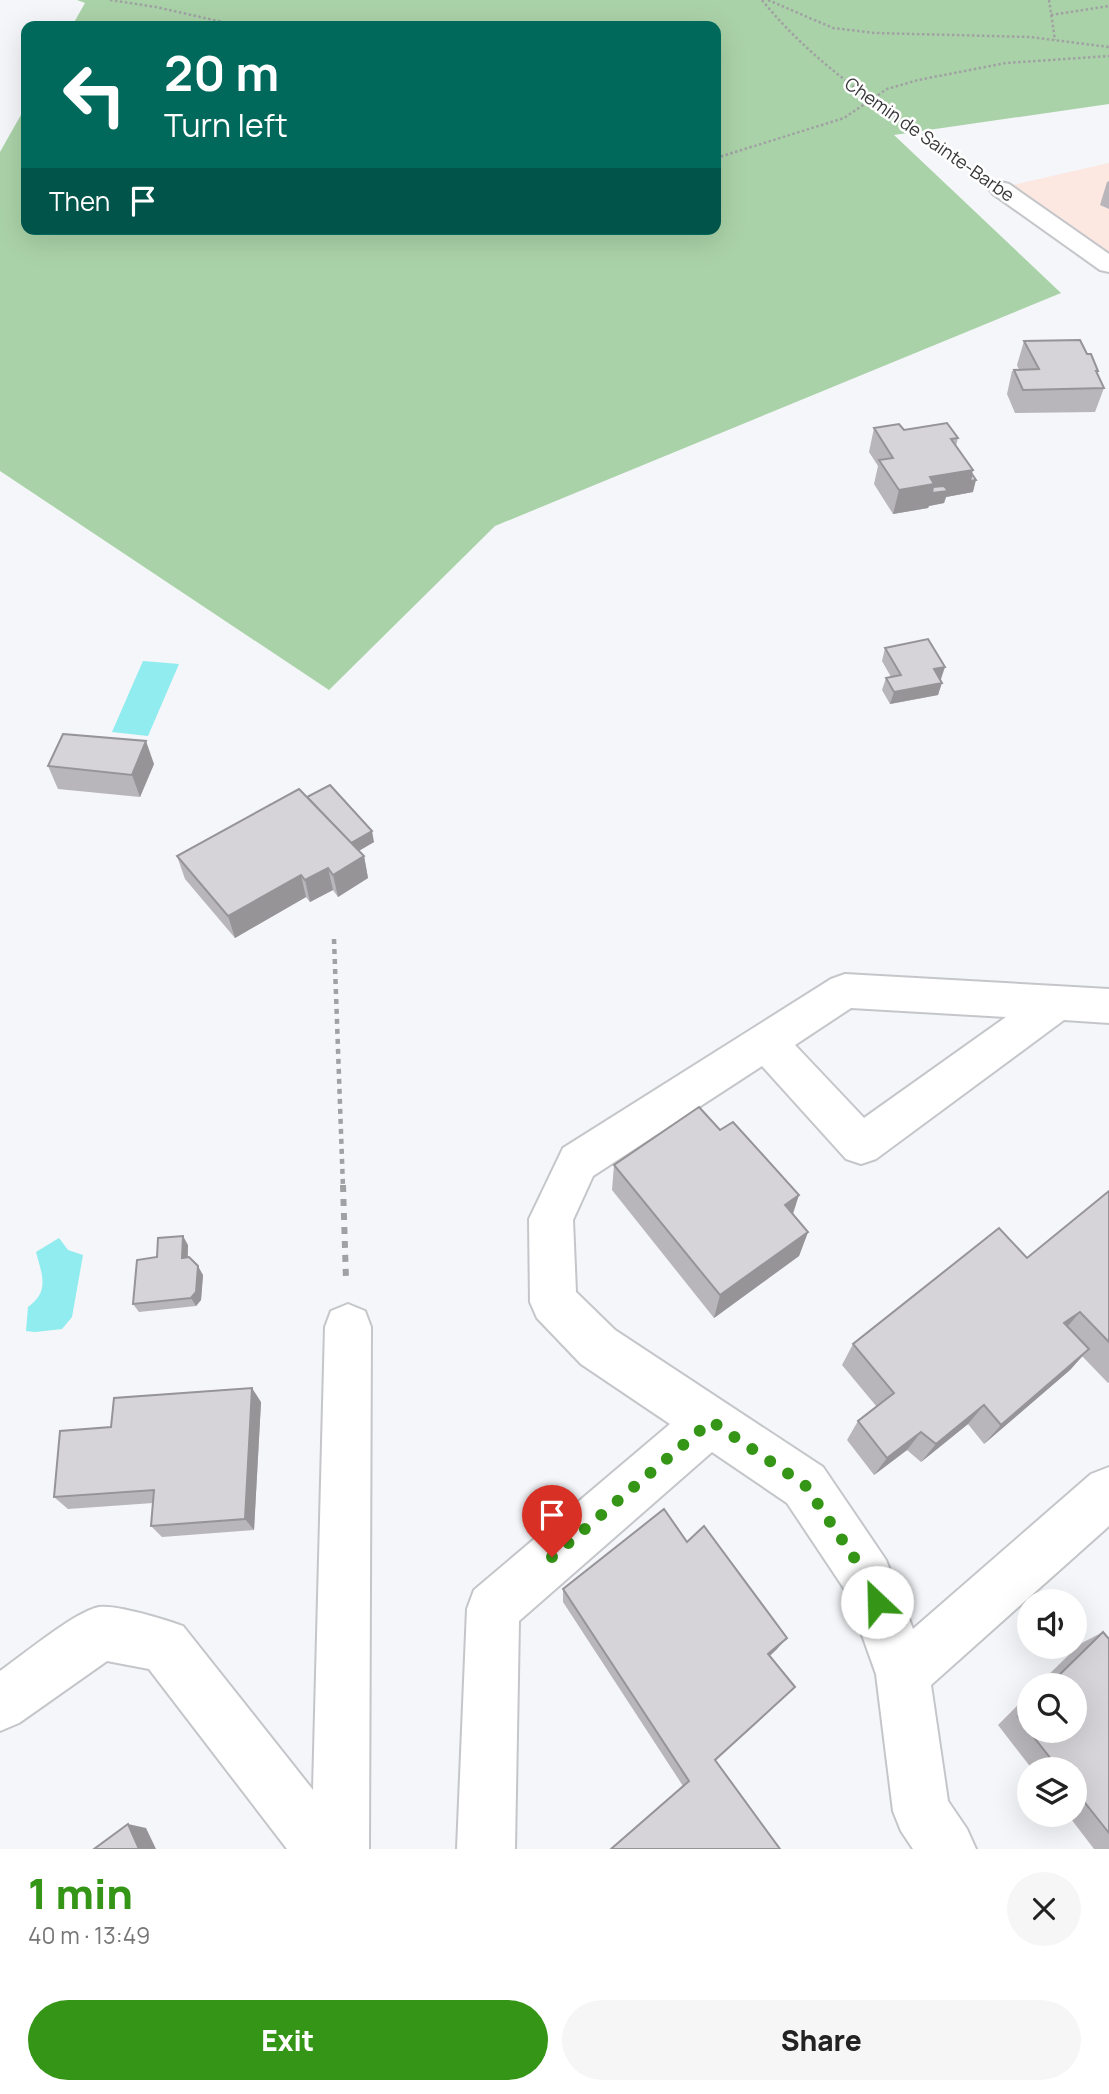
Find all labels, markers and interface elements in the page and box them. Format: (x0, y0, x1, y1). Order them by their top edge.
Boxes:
text: 20 m (164, 39, 279, 106)
icon: left (49, 49, 140, 140)
street label: Chemin de Sainte-Barbe (840, 71, 1020, 207)
text: Turn left (164, 103, 288, 147)
icon: arrive (124, 182, 162, 220)
text: Then (49, 183, 110, 219)
pin (522, 1485, 582, 1557)
icon: arrive (533, 1496, 571, 1534)
position arrow (840, 1565, 914, 1639)
map controls (1017, 1589, 1087, 1827)
button: sound (1017, 1589, 1087, 1659)
button: search (1017, 1673, 1087, 1743)
button: layers (1017, 1757, 1087, 1827)
text: 1 min (28, 1864, 133, 1922)
button: close (1007, 1872, 1081, 1946)
text: 40 m · 13:49 (28, 1919, 150, 1951)
button: Exit (28, 2000, 548, 2080)
button: Share (562, 2000, 1081, 2080)

